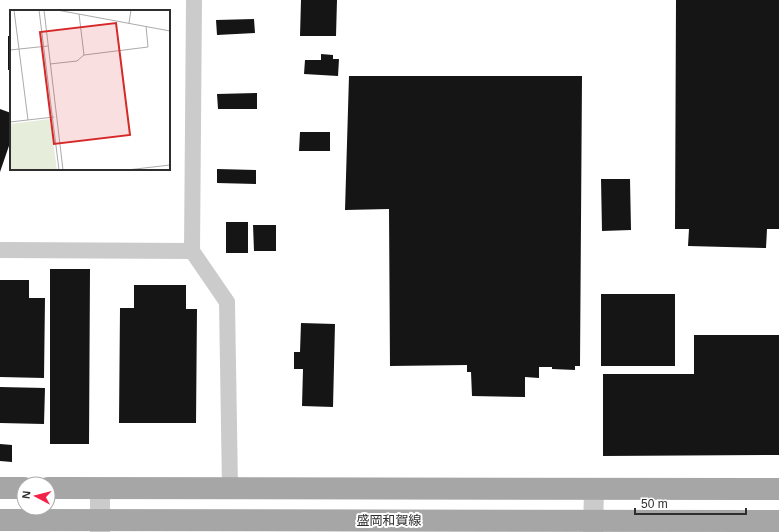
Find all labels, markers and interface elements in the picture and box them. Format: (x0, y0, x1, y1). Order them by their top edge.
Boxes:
inset map (10, 10, 170, 170)
north arrow (16, 476, 56, 516)
text: N (20, 490, 33, 499)
scale bar (635, 490, 746, 516)
text: 50 m (641, 497, 668, 511)
street label: 盛岡和賀線 (356, 513, 422, 528)

